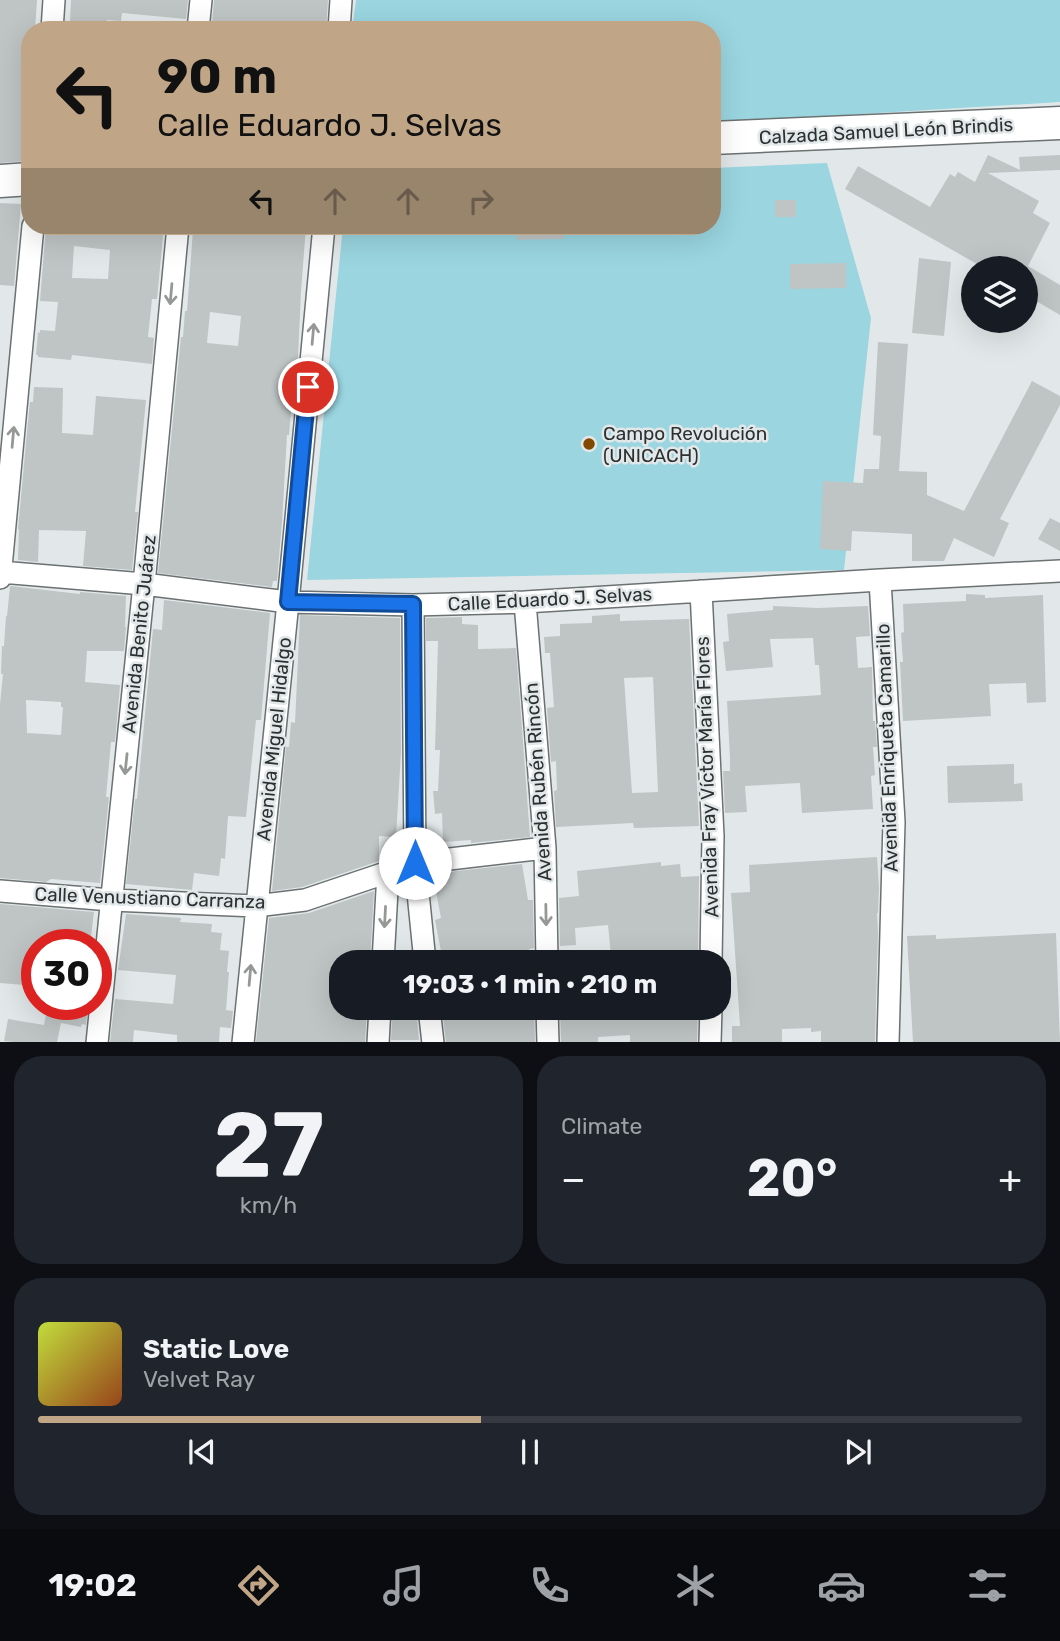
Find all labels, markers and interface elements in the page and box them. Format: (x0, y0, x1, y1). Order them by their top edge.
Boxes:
text: 90 m (157, 47, 277, 105)
icon: left (42, 49, 133, 140)
text: Calle Eduardo J. Selvas (157, 106, 502, 144)
street label: Calzada Samuel León Brindis (758, 113, 1014, 149)
icon: left (243, 182, 281, 220)
icon: ahead (316, 182, 354, 220)
icon: ahead (389, 182, 427, 220)
icon: right (462, 182, 500, 220)
map controls (961, 256, 1038, 333)
button: layers (961, 256, 1038, 333)
one-way arrow (165, 282, 178, 305)
one-way arrow (307, 323, 320, 346)
pin (278, 357, 338, 417)
icon: arrive (289, 368, 327, 406)
place label: Campo Revolución (UNICACH) (603, 422, 767, 467)
one-way arrow (7, 426, 20, 449)
marker: Campo Revolución (UNICACH) (581, 436, 597, 452)
street label: Avenida Benito Juárez (117, 534, 161, 734)
street label: Calle Eduardo J. Selvas (447, 582, 653, 616)
street label: Avenida Enriqueta Camarillo (871, 623, 903, 873)
street label: Avenida Miguel Hidalgo (252, 636, 296, 842)
street label: Avenida Fray Víctor María Flores (691, 636, 723, 918)
street label: Avenida Rubén Rincón (520, 682, 556, 882)
one-way arrow (119, 752, 132, 775)
position arrow (378, 826, 452, 900)
street label: Calle Venustiano Carranza (34, 882, 266, 914)
one-way arrow (539, 903, 553, 926)
one-way arrow (378, 905, 391, 928)
speed limit sign: 30 (21, 929, 112, 1020)
one-way arrow (244, 964, 257, 986)
text: 19:03 · 1 min · 210 m (403, 969, 657, 1000)
text: 27 (213, 1091, 324, 1199)
text: Climate (561, 1112, 642, 1140)
text: 20° (747, 1147, 837, 1209)
text: − (561, 1156, 586, 1202)
text: + (998, 1156, 1022, 1202)
text: km/h (240, 1191, 297, 1219)
text: Static Love (143, 1334, 289, 1365)
text: Velvet Ray (143, 1365, 255, 1393)
icon: previous (183, 1433, 221, 1471)
icon: pause (511, 1433, 549, 1471)
icon: next (839, 1433, 877, 1471)
icon: directions (234, 1561, 283, 1610)
icon: music (379, 1561, 428, 1610)
icon: phone (525, 1561, 574, 1610)
icon: climate (671, 1561, 720, 1610)
icon: car (817, 1561, 866, 1610)
icon: filters (963, 1561, 1012, 1610)
text: 19:02 (48, 1566, 137, 1604)

